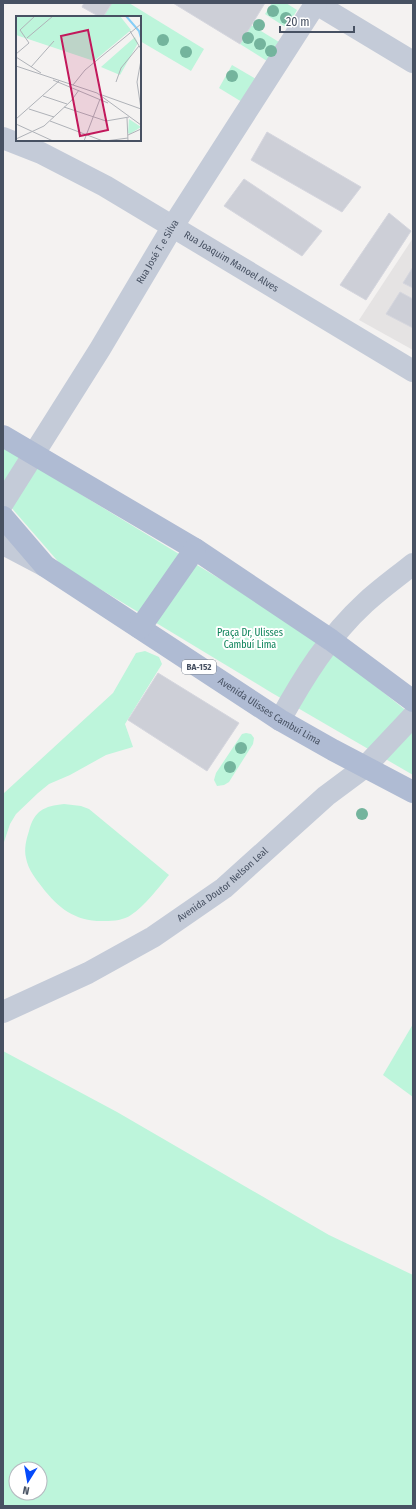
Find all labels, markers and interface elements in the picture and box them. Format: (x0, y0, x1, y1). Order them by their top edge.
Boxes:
scale bar (280, 8, 354, 34)
text: 20 m (286, 15, 310, 29)
inset map (16, 16, 141, 141)
street label: Rua José T. e Silva (134, 217, 181, 286)
street label: Rua Joaquim Manoel Alves (182, 229, 281, 295)
park label: Praça Dr, Ulisses Cambuí Lima (217, 627, 283, 651)
road number: BA-152 (182, 660, 216, 674)
street label: Avenida Ulisses Cambuí Lima (216, 675, 323, 748)
street label: Avenida Doutor Nelson Leal (175, 845, 271, 925)
north arrow (8, 1461, 48, 1501)
text: N (22, 1483, 31, 1497)

